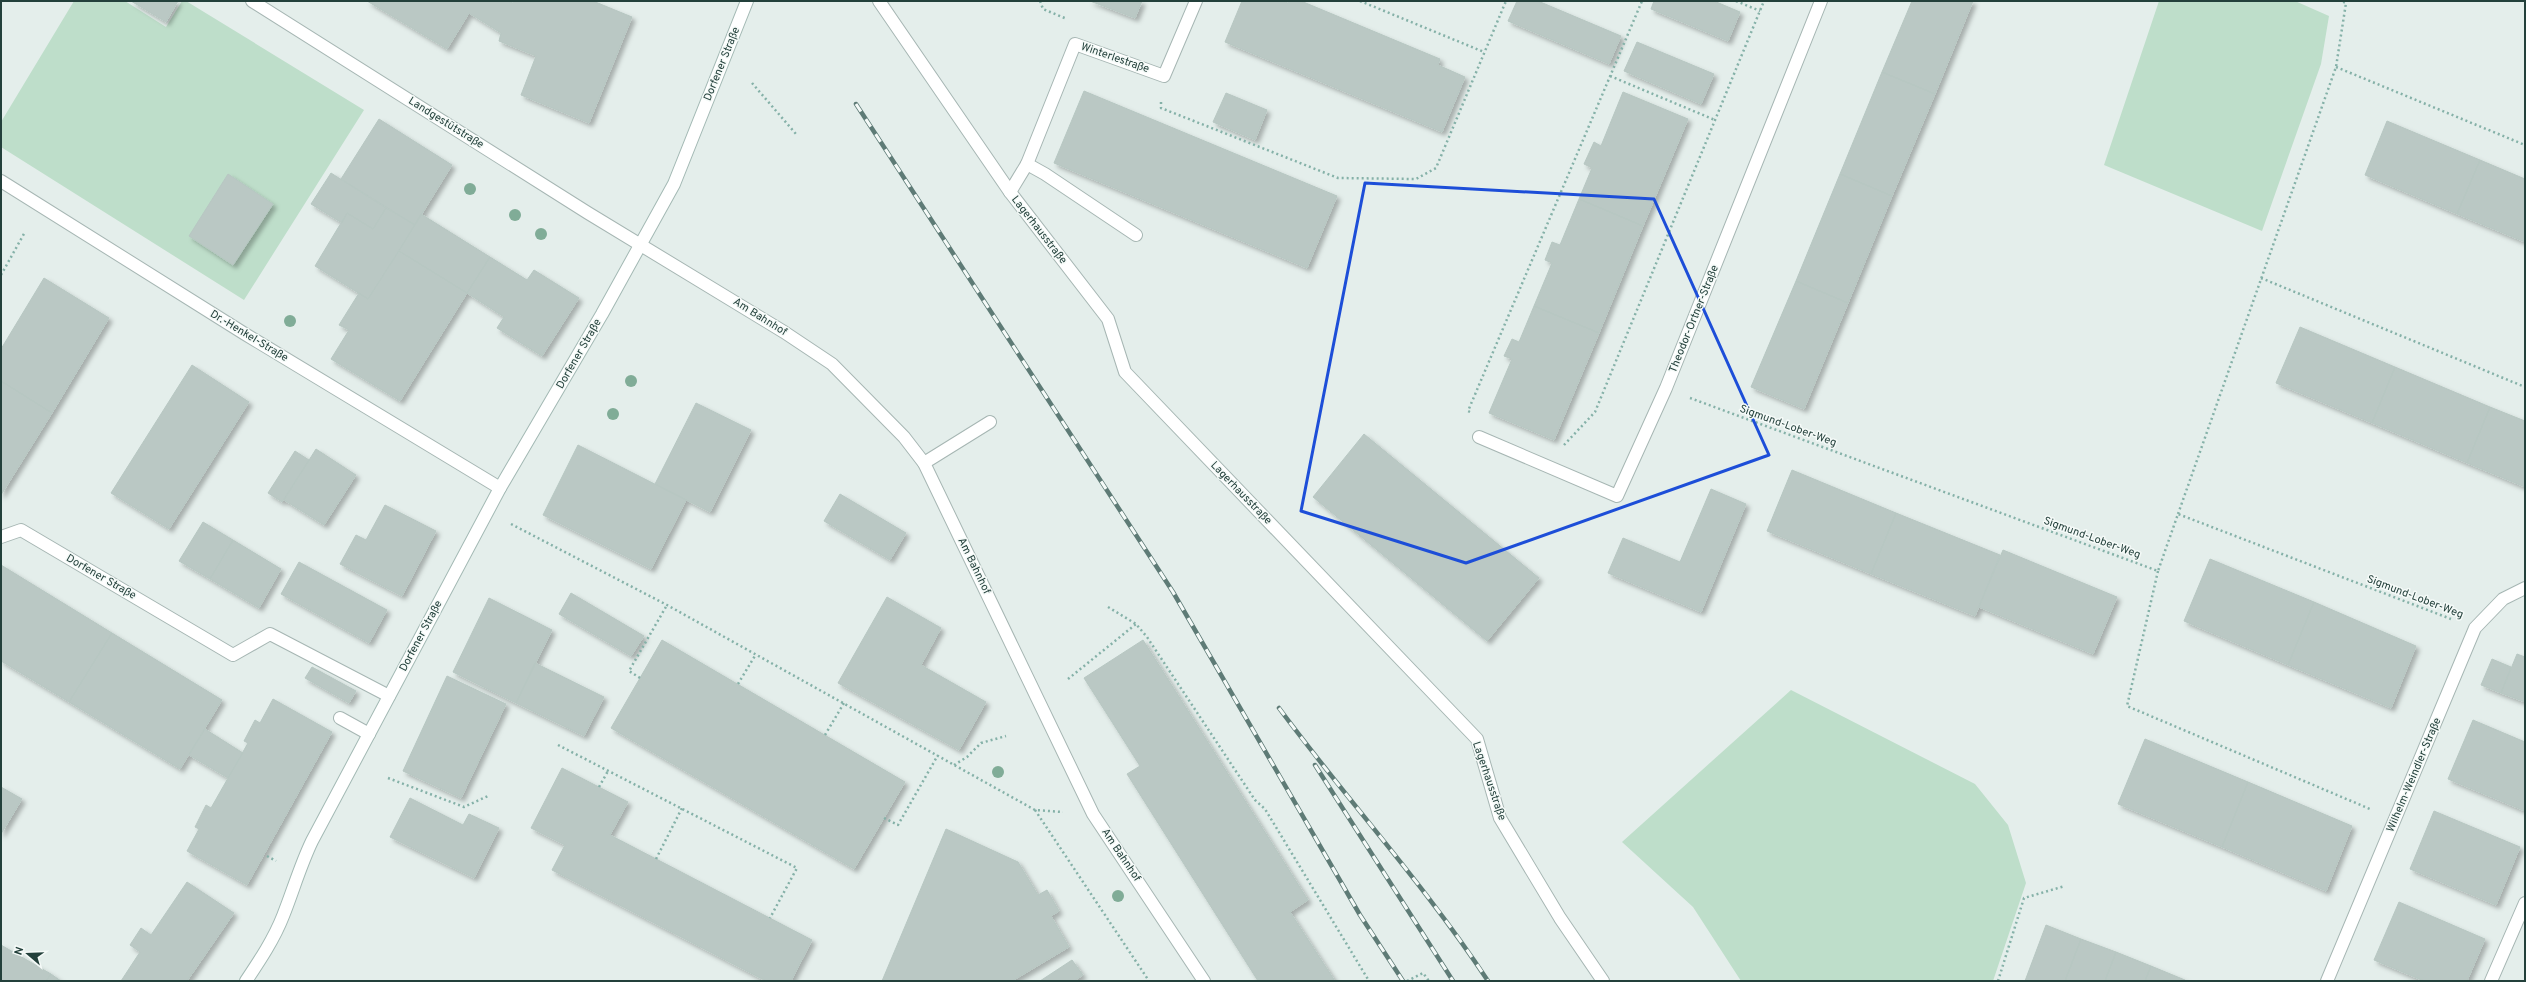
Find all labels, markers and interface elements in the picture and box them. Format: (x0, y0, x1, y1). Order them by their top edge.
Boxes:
street label: Dorfener Straße (701, 25, 743, 103)
street label: Winterlestraße (1079, 40, 1151, 76)
street label: Landgestütstraße (406, 94, 487, 152)
street label: Lagerhausstraße (1008, 193, 1070, 267)
street label: Theodor-Ortner-Straße (1666, 263, 1722, 375)
street label: Am Bahnhof (730, 295, 790, 339)
street label: Dr.-Henkel-Straße (207, 307, 291, 365)
street label: Dorfener Straße (553, 316, 605, 392)
street label: Sigmund-Lober-Weg (1738, 402, 1838, 450)
street label: Lagerhausstraße (1207, 458, 1275, 528)
street label: Sigmund-Lober-Weg (2042, 514, 2142, 562)
street label: Am Bahnhof (954, 535, 994, 597)
street label: Dorfener Straße (63, 551, 139, 603)
street label: Sigmund-Lober-Weg (2365, 572, 2465, 622)
street label: Dorfener Straße (396, 598, 446, 674)
street label: Wilhelm-Weindler-Straße (2383, 716, 2445, 834)
street label: Lagerhausstraße (1469, 740, 1509, 822)
street label: Am Bahnhof (1098, 826, 1144, 885)
north arrow (8, 934, 48, 974)
text: N (12, 945, 27, 957)

